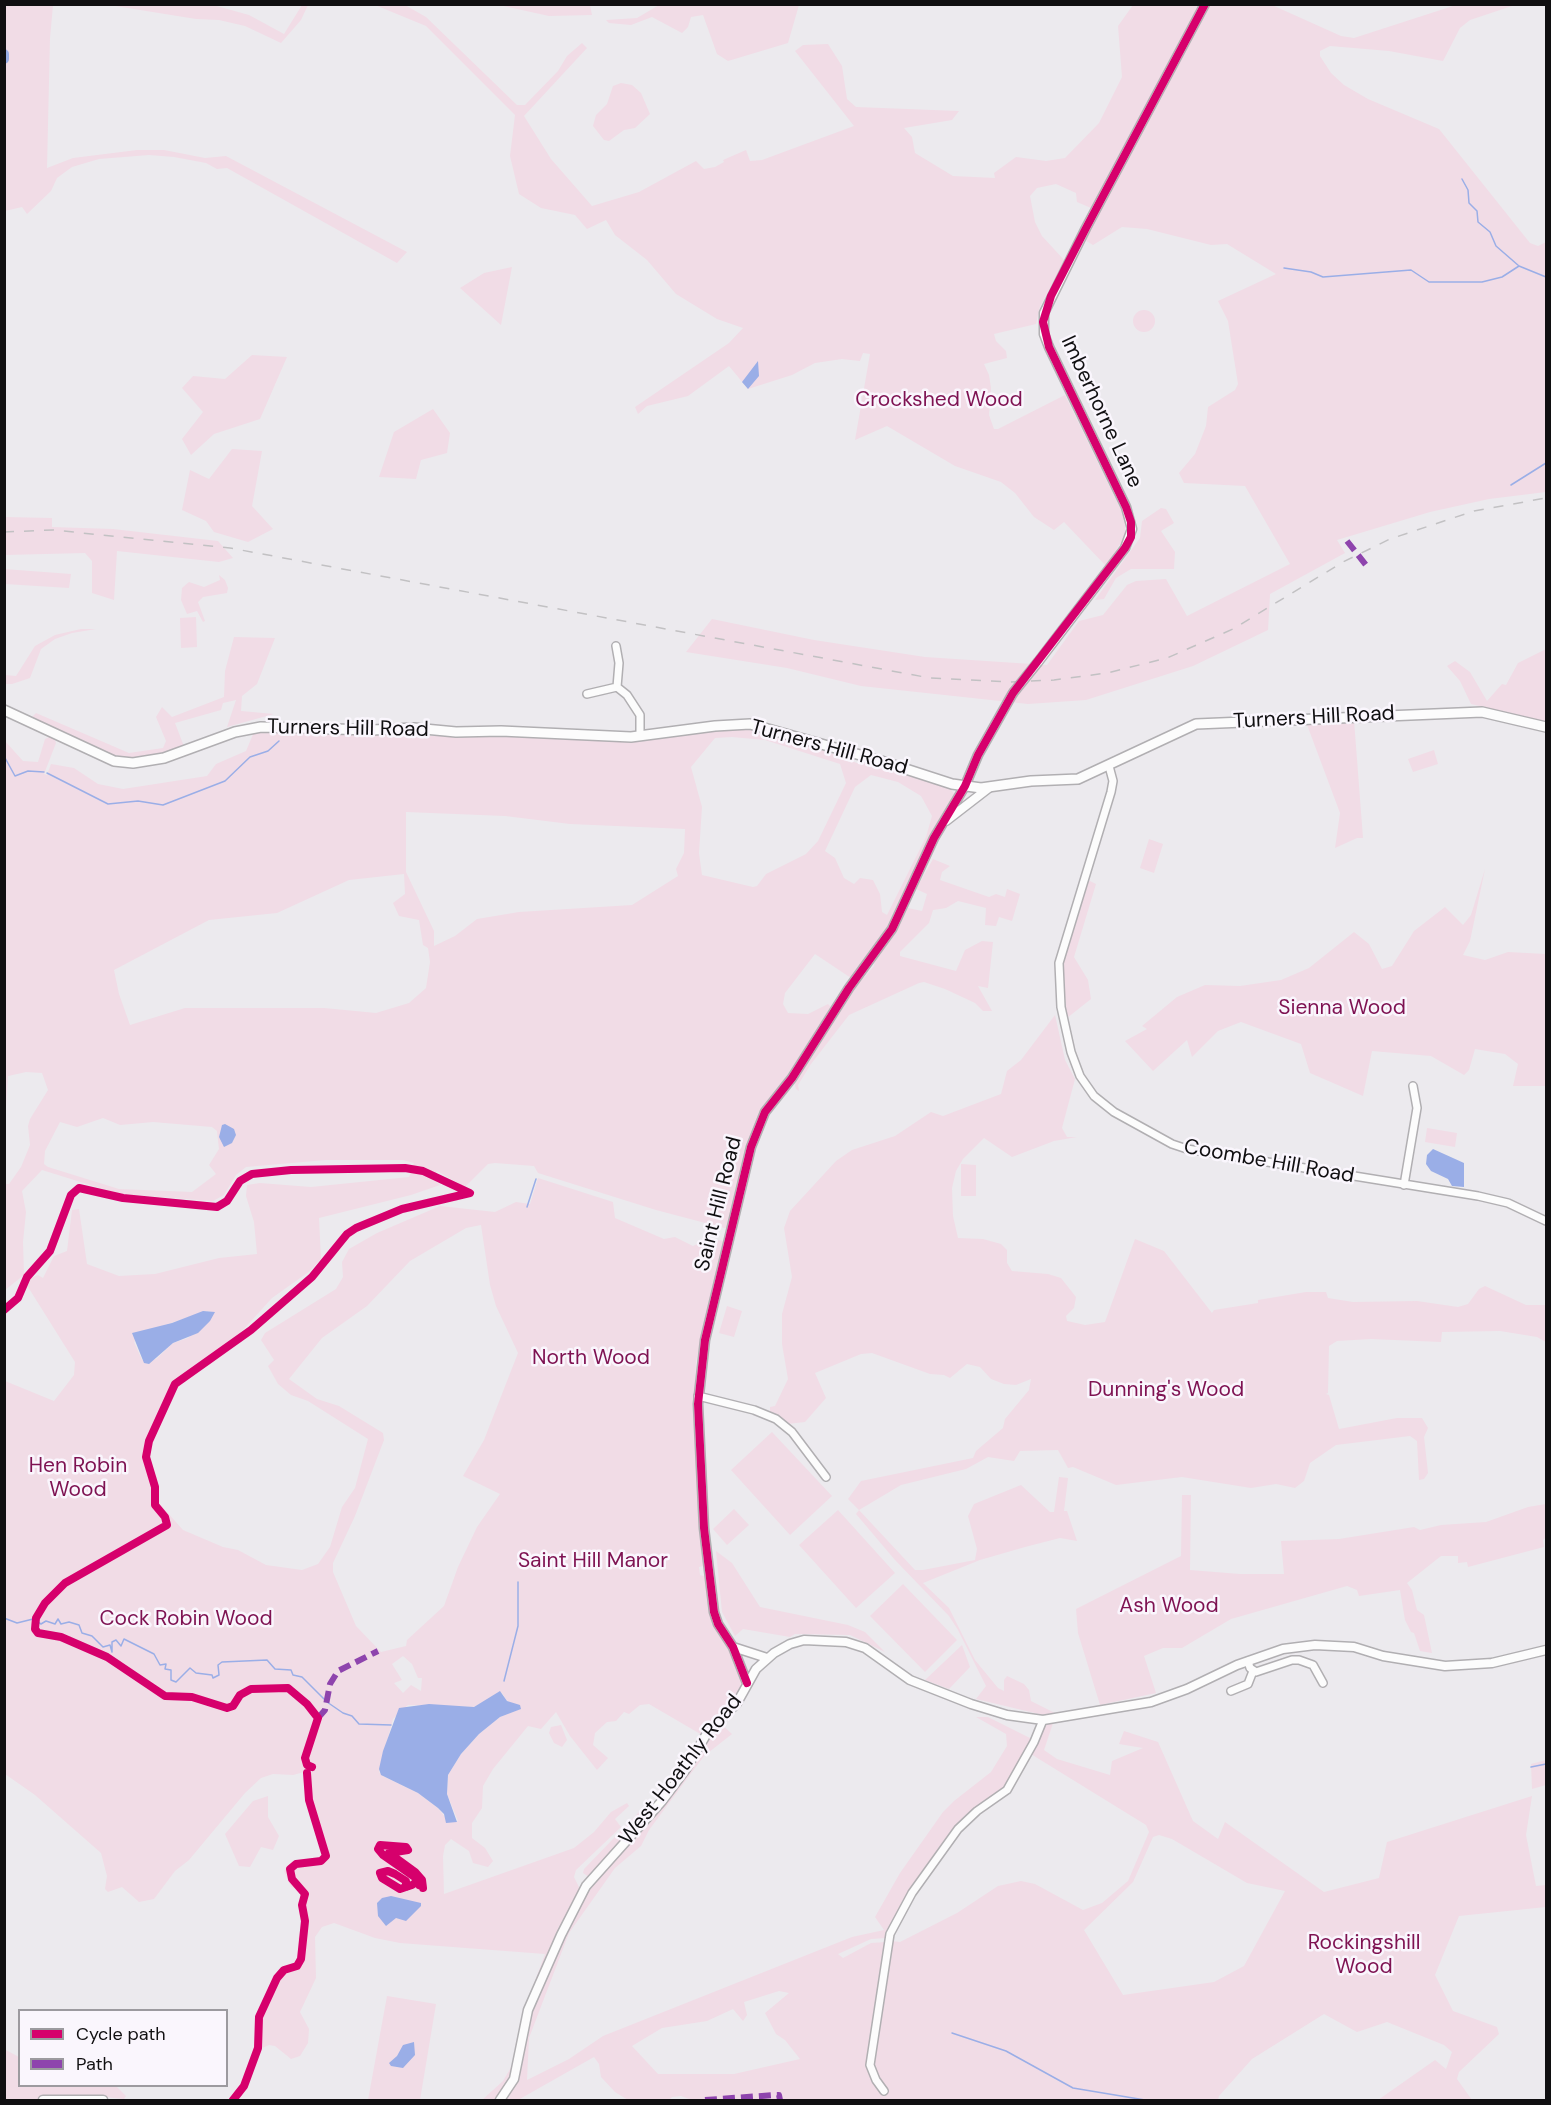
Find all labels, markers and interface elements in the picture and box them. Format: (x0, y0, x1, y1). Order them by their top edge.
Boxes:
street label: Imberhorne Lane (1055, 332, 1147, 492)
park label: Crockshed Wood (855, 387, 1023, 413)
street label: Turners Hill Road (1233, 701, 1395, 735)
street label: Turners Hill Road (267, 715, 429, 743)
street label: Turners Hill Road (748, 715, 910, 781)
park label: Sienna Wood (1278, 995, 1406, 1021)
street label: Saint Hill Road (690, 1134, 748, 1274)
street label: Coombe Hill Road (1182, 1135, 1356, 1189)
park label: North Wood (532, 1345, 650, 1371)
park label: Dunning's Wood (1088, 1377, 1244, 1403)
park label: Hen Robin Wood (29, 1453, 127, 1503)
park label: Saint Hill Manor (518, 1548, 668, 1574)
park label: Ash Wood (1119, 1593, 1219, 1619)
park label: Cock Robin Wood (99, 1606, 273, 1632)
street label: West Hoathly Road (614, 1690, 748, 1850)
park label: Rockingshill Wood (1308, 1930, 1420, 1980)
legend (18, 2009, 228, 2087)
text: Cycle path (76, 2022, 166, 2046)
text: Path (76, 2052, 113, 2076)

